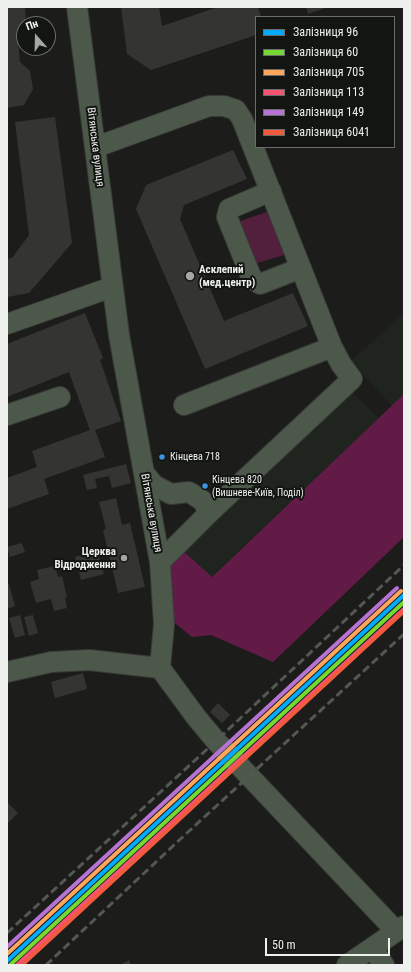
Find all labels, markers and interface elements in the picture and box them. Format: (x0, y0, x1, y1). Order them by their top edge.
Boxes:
north arrow (16, 16, 56, 56)
legend (255, 16, 395, 148)
text: Пн (24, 17, 40, 33)
text: Залізниця 96 (293, 25, 358, 39)
text: Залізниця 60 (293, 45, 358, 59)
text: Залізниця 705 (293, 65, 364, 79)
text: Залізниця 113 (293, 85, 364, 99)
text: Залізниця 149 (293, 105, 364, 119)
street label: Вітянська вулиця (84, 107, 106, 187)
text: Залізниця 6041 (293, 125, 370, 139)
place label: Асклепий (мед.центр) (199, 263, 255, 289)
marker: Асклепий (мед.центр) (184, 270, 196, 282)
place label: Кінцева 718 (170, 451, 220, 463)
marker: Кінцева 718 (157, 452, 167, 462)
street label: Вітянська вулиця (138, 473, 164, 553)
place label: Кінцева 820 (Вишневе-Київ, Поділ) (212, 474, 304, 498)
marker: Кінцева 820 (Вишневе-Київ, Поділ) (200, 481, 210, 491)
place label: Церква Відродження (54, 545, 116, 571)
marker: Церква Відродження (119, 553, 129, 563)
scale bar (267, 930, 392, 956)
text: 50 m (272, 938, 296, 952)

